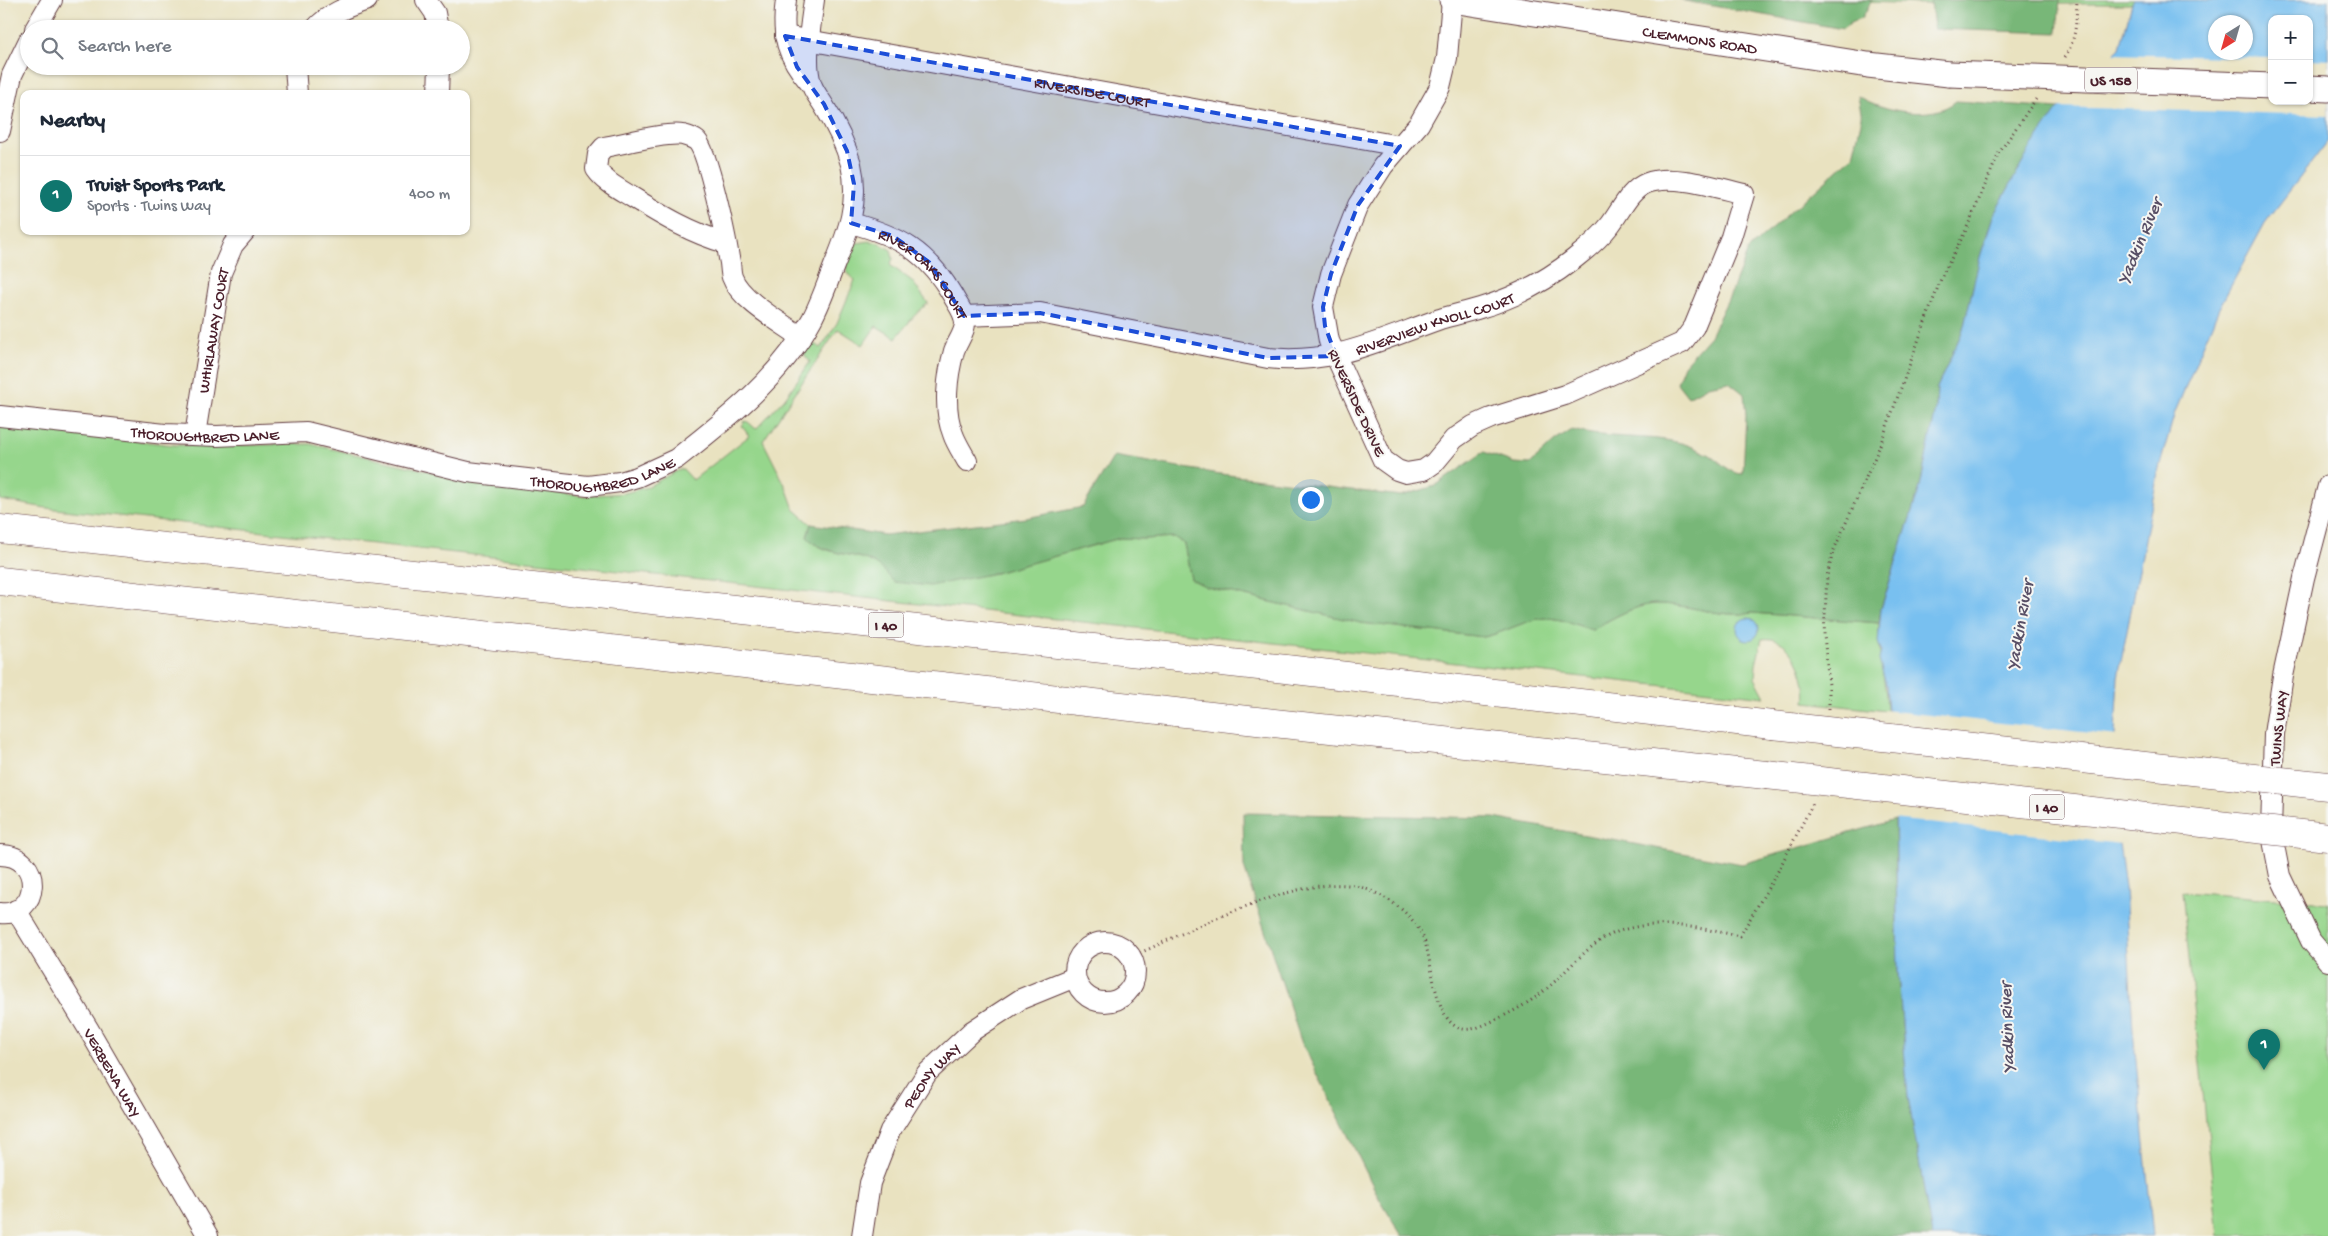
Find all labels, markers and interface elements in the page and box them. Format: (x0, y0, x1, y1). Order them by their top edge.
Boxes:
north arrow (2208, 15, 2253, 60)
map controls (2268, 15, 2313, 105)
button: + (2268, 15, 2313, 60)
search box (20, 20, 470, 75)
street label: CLEMMONS ROAD (1641, 24, 1759, 61)
icon: search (38, 34, 66, 62)
text: Search here (78, 36, 172, 59)
button: − (2268, 60, 2313, 105)
road number: US 158 (2085, 68, 2137, 92)
street label: RIVERSIDE COURT (1032, 75, 1152, 114)
text: Nearby (40, 110, 105, 135)
text: Truist Sports Park (87, 175, 224, 198)
text: 1 (53, 186, 59, 205)
text: 400 m (409, 186, 450, 205)
water label: Yadkin River (2114, 193, 2170, 288)
text: Sports · Twins Way (87, 198, 211, 217)
street label: RIVER OAKS COURT (875, 226, 970, 323)
street label: WHIRLAWAY COURT (196, 265, 235, 395)
street label: RIVERVIEW KNOLL COURT (1354, 290, 1519, 361)
street label: RIVERSIDE DRIVE (1322, 347, 1388, 461)
street label: THOROUGHBRED LANE (129, 424, 281, 449)
street label: THOROUGHBRED LANE (528, 454, 680, 500)
your location (1298, 487, 1324, 513)
water label: Yadkin River (2003, 575, 2040, 672)
road number: I 40 (868, 612, 904, 638)
street label: TWINS WAY (2267, 690, 2294, 768)
road number: I 40 (2030, 794, 2064, 820)
water label: Yadkin River (1996, 979, 2021, 1074)
street label: VERBENA WAY (77, 1025, 143, 1122)
pin: 1 (2248, 1029, 2280, 1070)
street label: PEONY WAY (900, 1041, 966, 1114)

